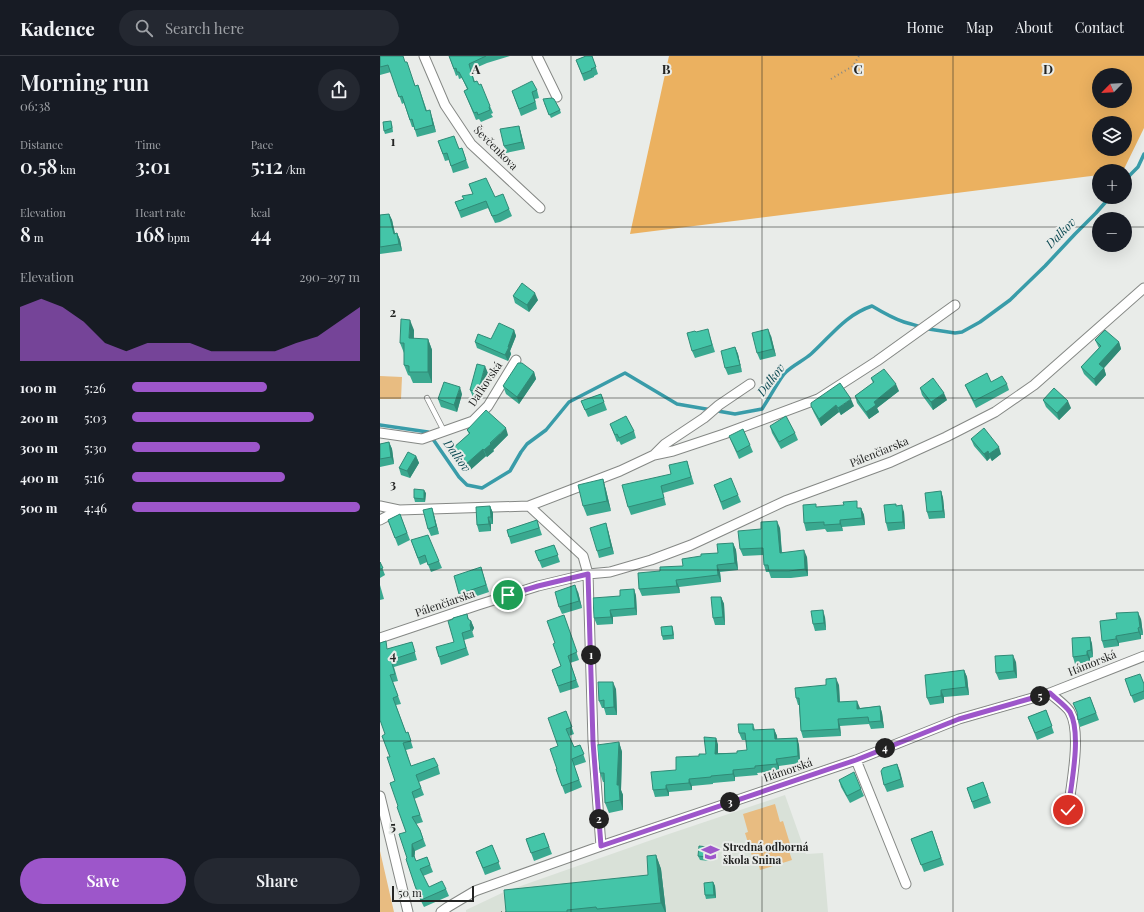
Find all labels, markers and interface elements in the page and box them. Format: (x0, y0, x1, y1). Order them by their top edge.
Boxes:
search box (119, 10, 399, 46)
text: Kadence (20, 15, 95, 41)
icon: search (133, 17, 155, 39)
text: Search here (165, 18, 244, 38)
text: Home (906, 18, 944, 37)
text: Map (966, 18, 993, 37)
text: About (1015, 18, 1053, 37)
text: Contact (1075, 18, 1124, 37)
text: A (471, 60, 481, 77)
text: B (662, 60, 671, 77)
text: C (853, 60, 863, 77)
text: D (1043, 60, 1053, 77)
text: Morning run (20, 67, 149, 97)
north arrow (1092, 68, 1132, 108)
map controls (1092, 68, 1132, 252)
button: share (318, 69, 360, 111)
text: 06:38 (20, 97, 51, 114)
button: layers (1092, 116, 1132, 156)
street label: Ševčenkova (471, 122, 522, 173)
text: 1 (391, 132, 396, 149)
text: Distance (20, 137, 63, 152)
text: Time (135, 137, 161, 152)
text: Pace (251, 137, 273, 152)
text: 0.58 (20, 152, 58, 179)
text: 3:01 (135, 152, 171, 179)
text: 5:12 (251, 152, 283, 179)
text: km (58, 162, 76, 177)
text: /km (283, 162, 306, 177)
button: + (1092, 164, 1132, 204)
text: Elevation (20, 205, 66, 220)
text: Heart rate (135, 205, 186, 220)
text: kcal (251, 205, 270, 220)
button: − (1092, 212, 1132, 252)
water label: Dalkov (1041, 213, 1079, 252)
text: 8 (20, 220, 31, 247)
text: 168 (135, 220, 165, 247)
text: 44 (251, 220, 271, 247)
text: m (31, 230, 43, 245)
text: bpm (165, 230, 190, 245)
text: Elevation (20, 268, 74, 285)
text: 290–297 m (299, 268, 360, 285)
text: 2 (390, 303, 397, 320)
street label: Daľkovská (464, 358, 505, 409)
water label: Dalkov (752, 359, 788, 400)
text: 100 m (20, 379, 57, 396)
text: 5:26 (84, 379, 106, 396)
text: 200 m (20, 409, 58, 426)
text: 5:03 (84, 409, 107, 426)
street label: Pálenčiarska (847, 433, 911, 470)
water label: Dalkov (440, 435, 475, 475)
text: 300 m (20, 439, 58, 456)
text: 5:30 (84, 439, 107, 456)
text: 400 m (20, 469, 58, 486)
text: 5:16 (84, 469, 104, 486)
text: 3 (390, 475, 396, 492)
text: 500 m (20, 499, 58, 516)
text: 4:46 (84, 499, 107, 516)
pin (491, 578, 525, 612)
icon: arrive (497, 584, 519, 606)
street label: Pálenčiarska (413, 585, 477, 620)
pin: 1 (581, 645, 601, 665)
text: 4 (390, 646, 397, 663)
street label: Hámorská (1065, 646, 1119, 679)
text: 1 (589, 647, 593, 662)
pin: 5 (1030, 686, 1050, 706)
text: 5 (1037, 688, 1043, 703)
pin: 4 (875, 738, 895, 758)
text: 4 (882, 740, 888, 755)
street label: Hámorská (761, 754, 815, 785)
pin: 3 (720, 792, 740, 812)
pin (1051, 793, 1085, 827)
text: 3 (727, 794, 733, 809)
icon: check (1057, 799, 1079, 821)
pin: 2 (589, 809, 609, 829)
text: 2 (596, 811, 602, 826)
text: 5 (390, 817, 396, 834)
place label: Stredná odborná škola Snina (723, 839, 809, 867)
school or university icon: Stredná odborná škola Snina (700, 843, 720, 863)
button: Save (20, 858, 186, 904)
button: Share (194, 858, 360, 904)
scale bar (392, 884, 474, 903)
text: 50 m (398, 885, 422, 900)

